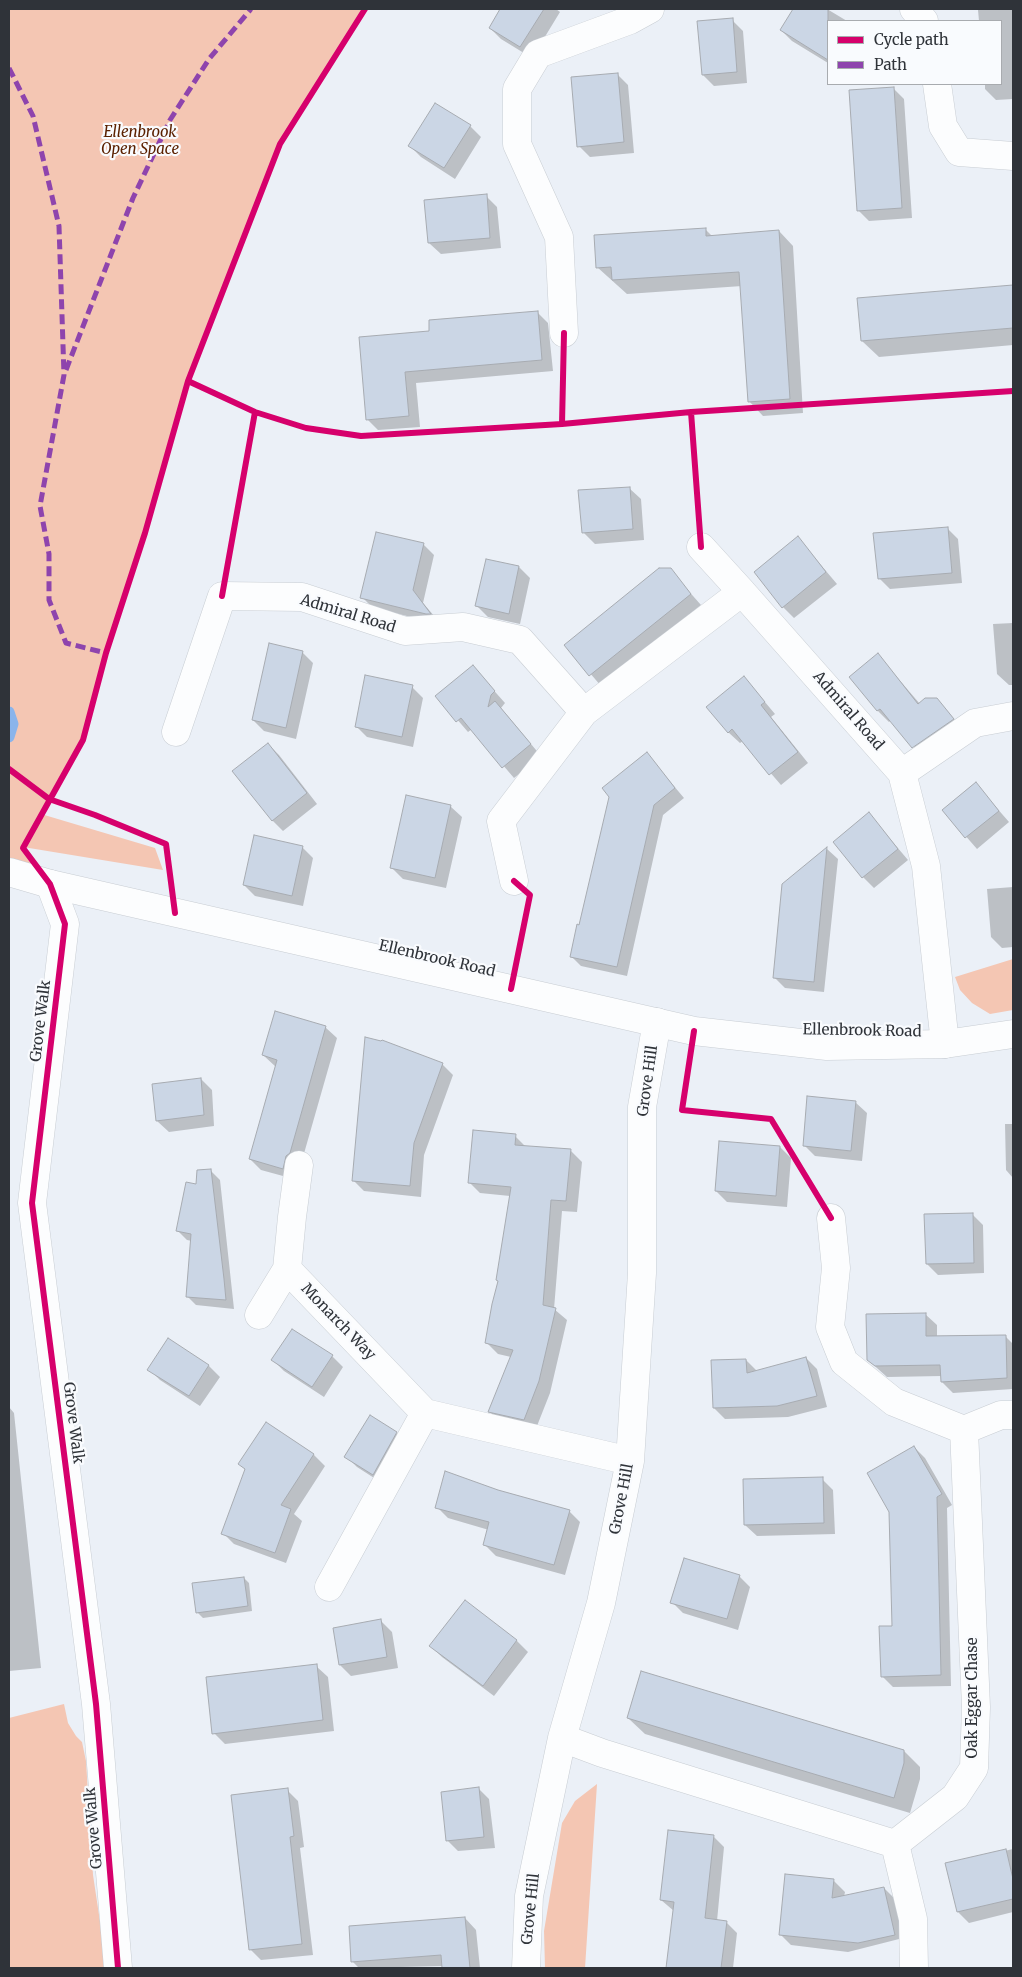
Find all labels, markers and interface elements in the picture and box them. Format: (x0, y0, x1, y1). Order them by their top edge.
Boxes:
legend (827, 20, 1002, 85)
text: Cycle path (874, 30, 949, 49)
text: Path (874, 55, 907, 74)
park label: Ellenbrook Open Space (101, 124, 179, 159)
street label: Admiral Road (298, 591, 398, 637)
street label: Admiral Road (809, 668, 887, 754)
street label: Ellenbrook Road (377, 937, 497, 981)
street label: Grove Walk (27, 979, 55, 1063)
street label: Ellenbrook Road (802, 1021, 922, 1041)
street label: Grove Hill (634, 1044, 662, 1118)
street label: Monarch Way (297, 1280, 379, 1364)
street label: Grove Walk (59, 1381, 87, 1465)
street label: Grove Hill (606, 1462, 638, 1536)
street label: Oak Eggar Chase (964, 1638, 982, 1758)
street label: Grove Walk (81, 1786, 107, 1870)
street label: Grove Hill (518, 1872, 544, 1946)

